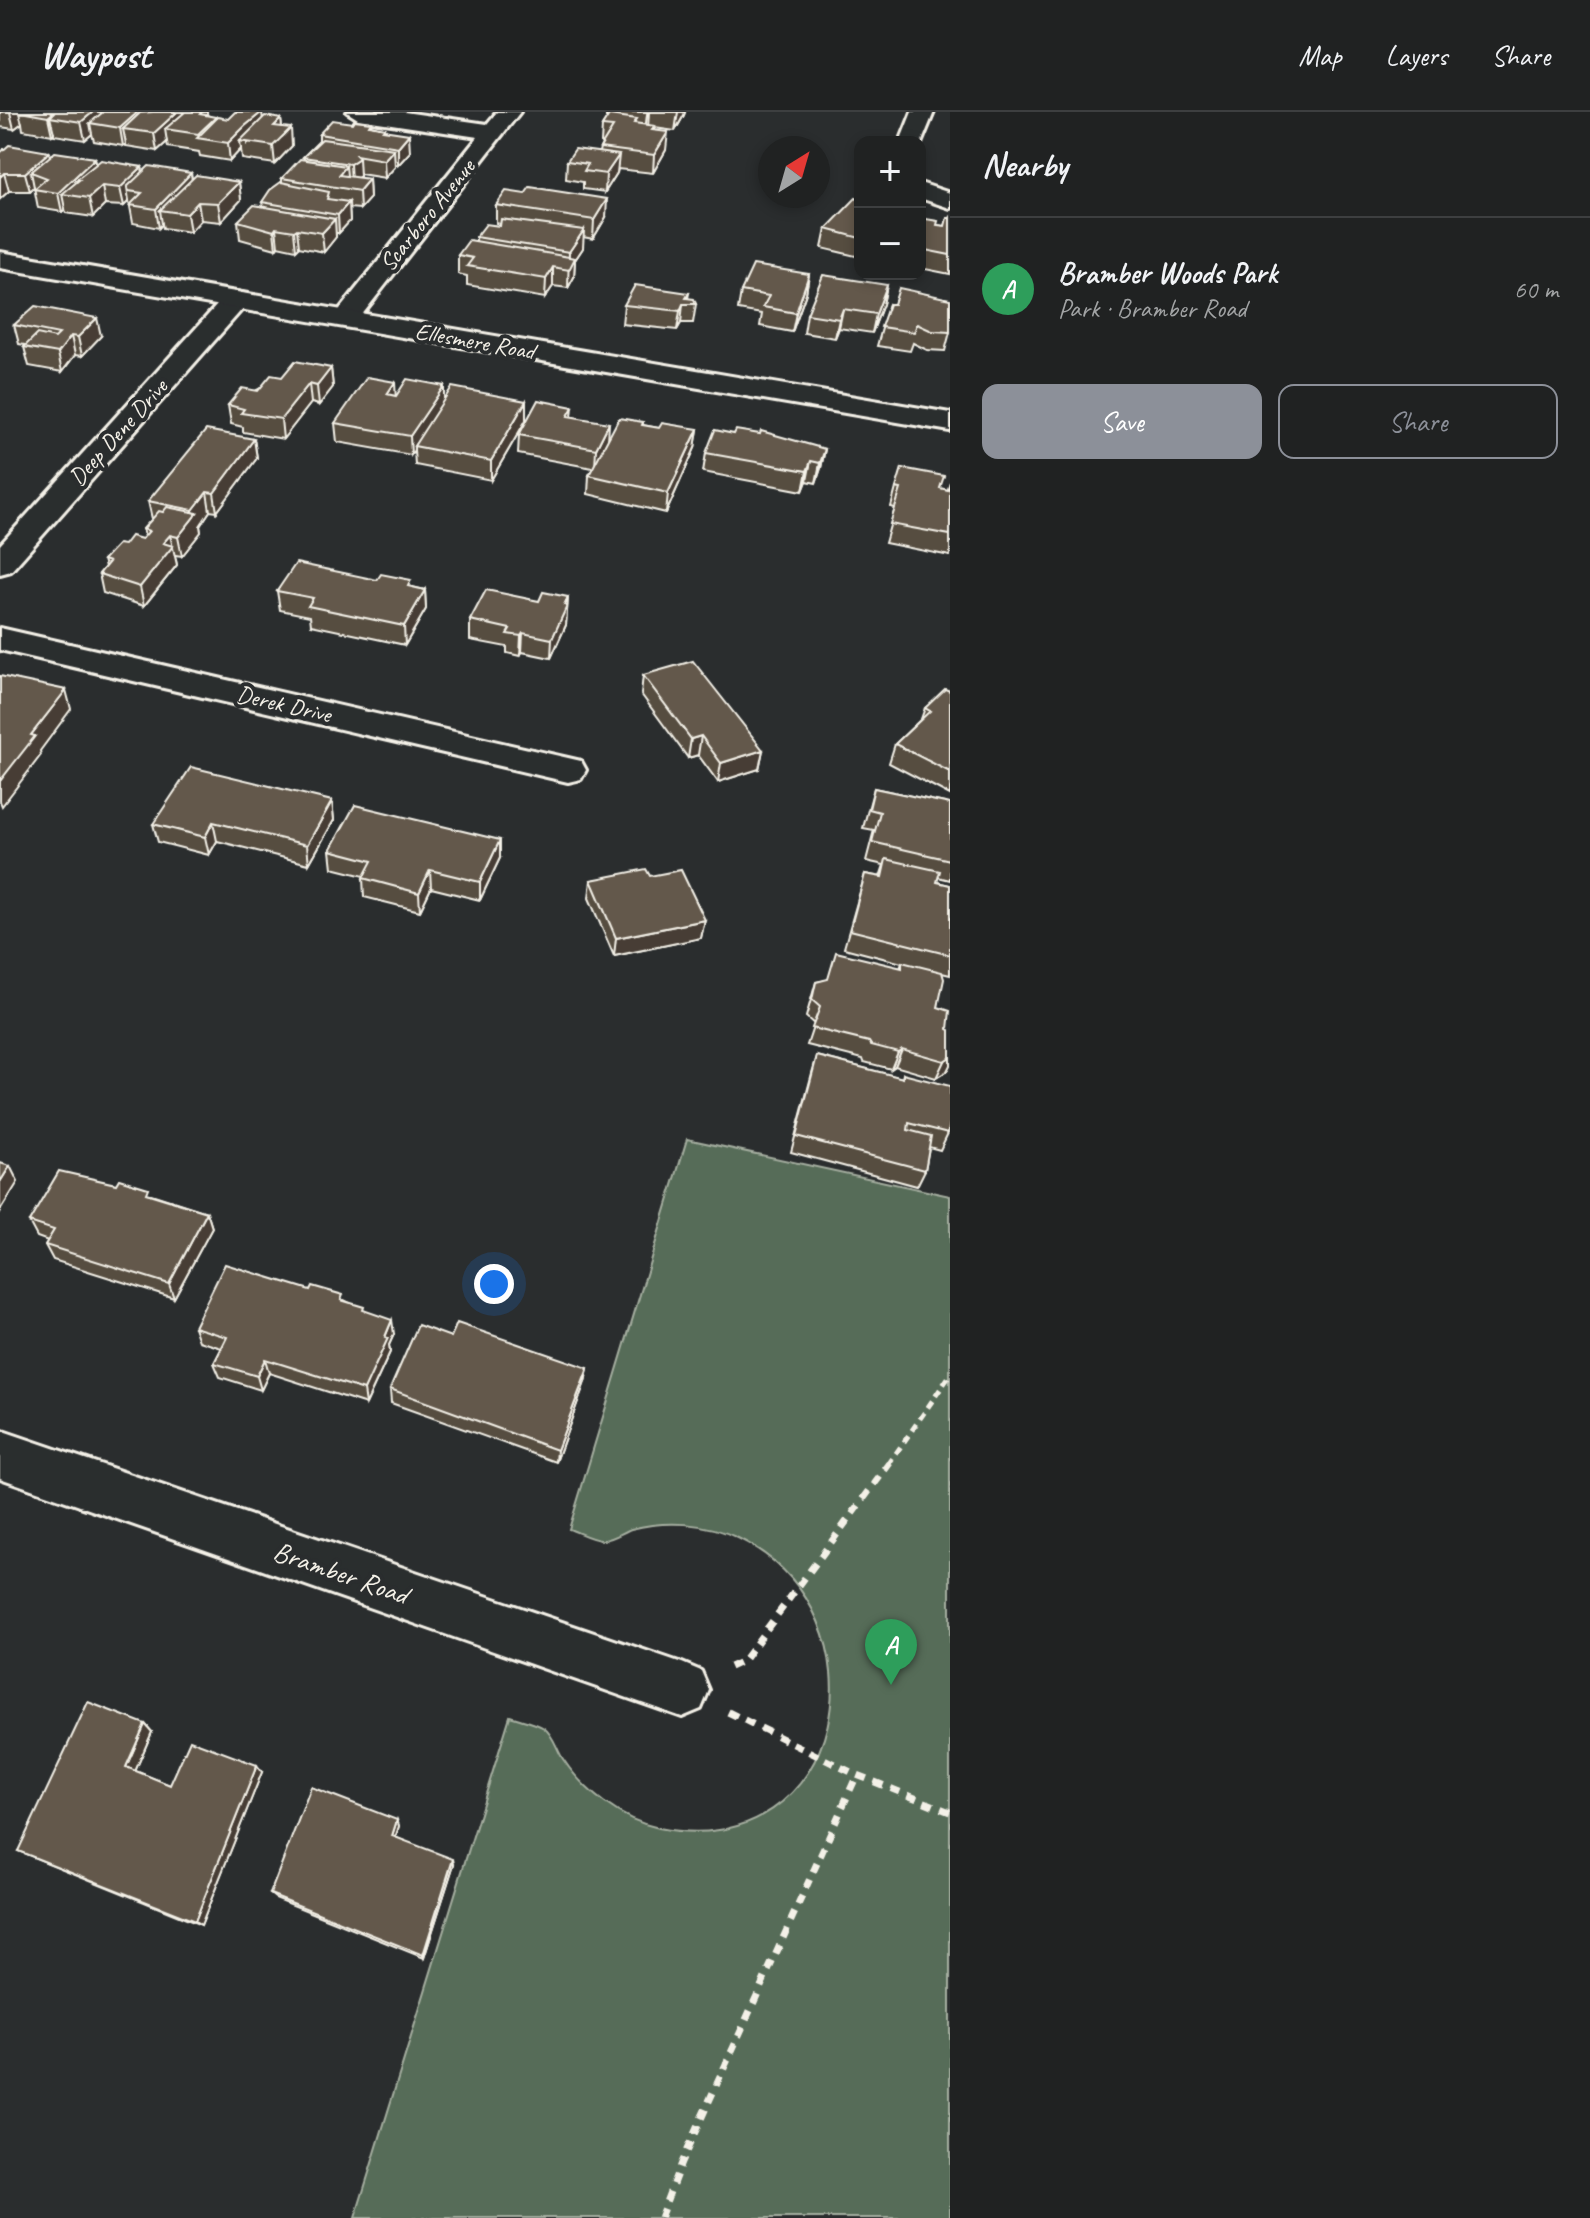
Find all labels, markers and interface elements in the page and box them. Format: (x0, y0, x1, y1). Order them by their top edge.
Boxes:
text: Waypost (40, 32, 151, 79)
text: Map (1299, 38, 1342, 73)
text: Layers (1386, 38, 1447, 73)
text: Share (1491, 38, 1550, 73)
north arrow (758, 136, 830, 208)
map controls (854, 136, 926, 280)
button: + (854, 136, 926, 208)
text: Nearby (982, 143, 1068, 186)
street label: Scarboro Avenue (373, 151, 483, 277)
button: − (854, 208, 926, 280)
text: Bramber Woods Park (1058, 254, 1277, 292)
text: A (1001, 273, 1015, 306)
text: 60 m (1514, 273, 1558, 306)
text: Park · Bramber Road (1058, 292, 1247, 325)
street label: Ellesmere Road (413, 316, 540, 367)
street label: Deep Dene Drive (62, 371, 175, 492)
button: Save (982, 384, 1262, 459)
button: Share (1278, 384, 1558, 459)
street label: Derek Drive (234, 679, 336, 730)
your location (474, 1264, 514, 1304)
street label: Bramber Road (269, 1533, 416, 1613)
pin: A (865, 1619, 917, 1685)

